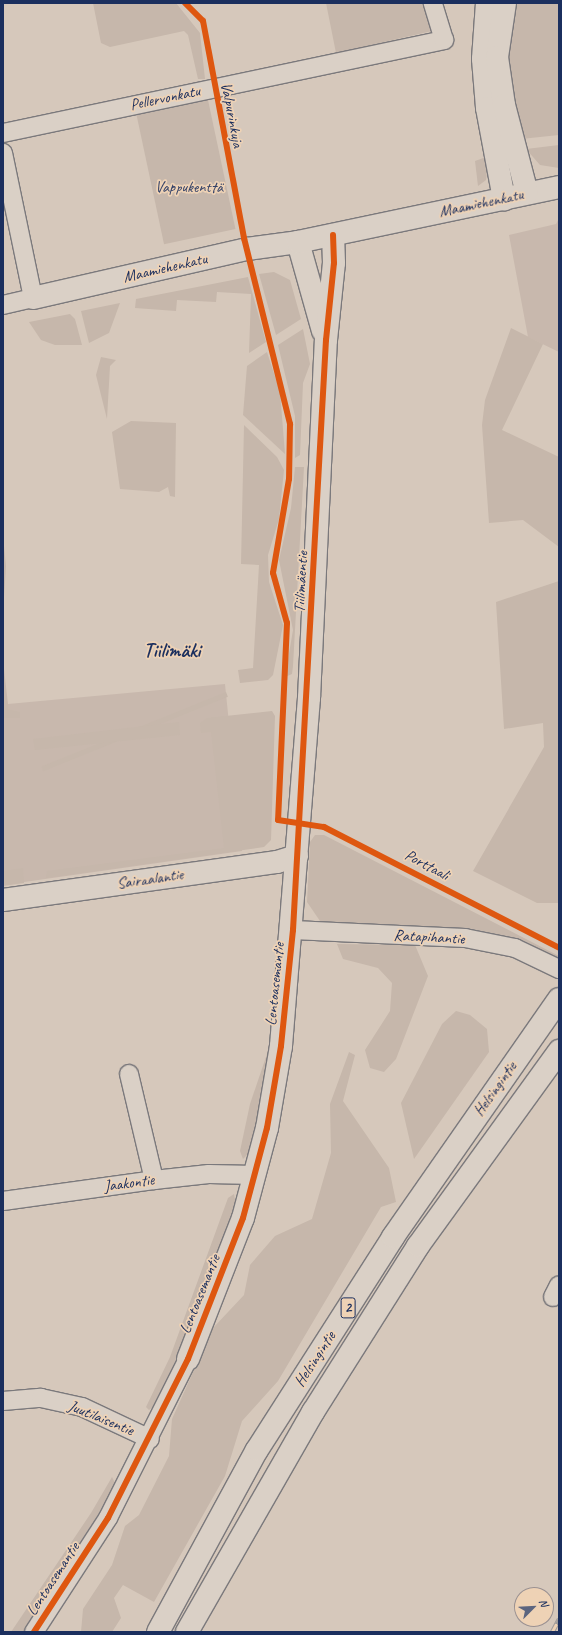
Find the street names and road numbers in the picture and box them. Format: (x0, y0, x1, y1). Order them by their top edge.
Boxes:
street label: Pellervonkatu (128, 81, 202, 115)
street label: Valpurinkuja (216, 81, 248, 149)
street label: Maamiehenkatu (437, 185, 525, 221)
street label: Maamiehenkatu (121, 249, 209, 287)
street label: Tiilimäentie (290, 551, 312, 613)
street label: Porttaali (401, 845, 453, 885)
street label: Sairaalantie (116, 865, 184, 893)
street label: Ratapihantie (393, 926, 465, 948)
street label: Lentoasemantie (261, 942, 289, 1026)
street label: Helsingintie (469, 1058, 521, 1120)
street label: Jaakontie (103, 1170, 155, 1196)
street label: Lentoasemantie (175, 1252, 225, 1336)
road number: 2 (340, 1295, 356, 1321)
street label: Helsingintie (290, 1328, 340, 1390)
street label: Juutilaisentie (66, 1396, 136, 1440)
street label: Lentoasemantie (22, 1539, 84, 1619)

